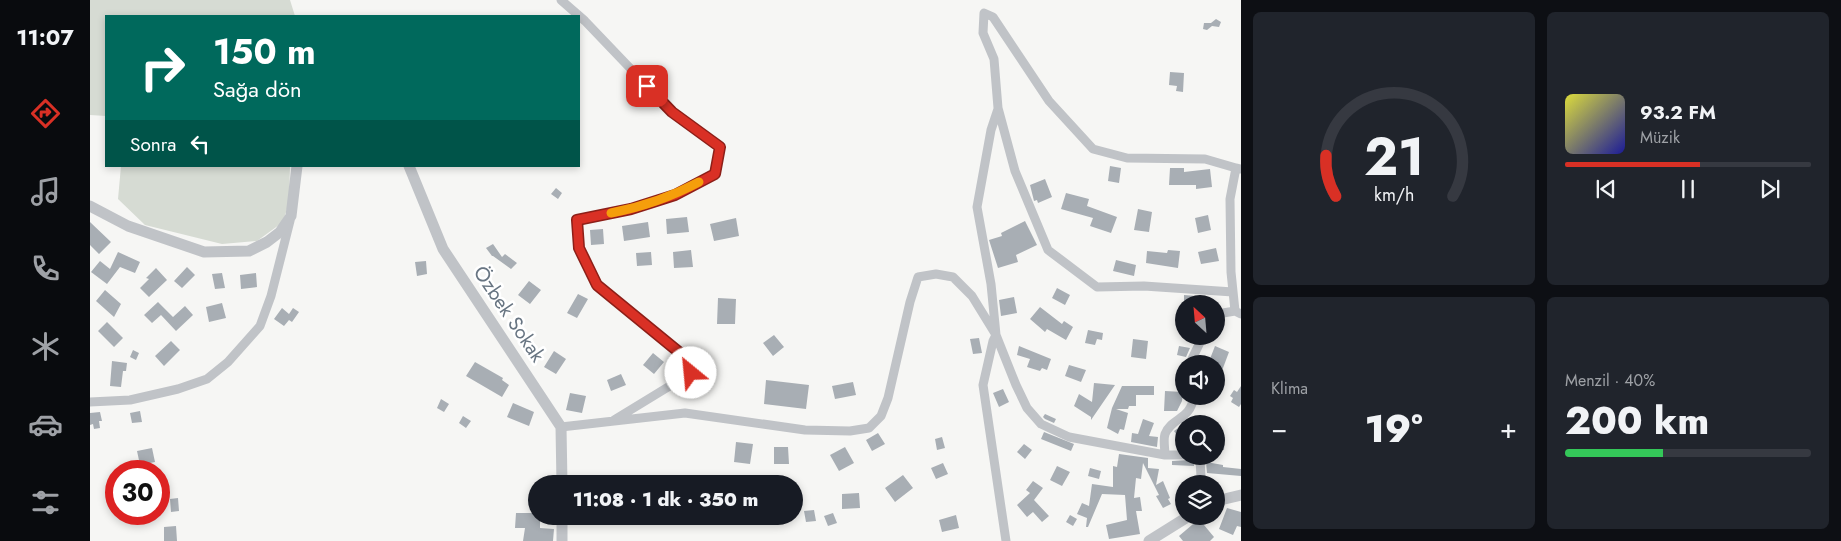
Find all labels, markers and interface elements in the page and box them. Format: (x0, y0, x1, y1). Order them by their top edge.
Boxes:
text: 11:07 (16, 21, 74, 53)
text: 150 m (213, 27, 316, 77)
icon: right (130, 35, 195, 100)
pin (626, 65, 668, 107)
icon: arrive (633, 72, 661, 100)
text: Sağa dön (213, 73, 301, 105)
icon: directions (28, 96, 63, 131)
text: 93.2 FM (1640, 99, 1716, 126)
text: 21 (1364, 119, 1424, 195)
text: Müzik (1640, 126, 1680, 149)
icon: left (186, 130, 214, 158)
text: Sonra (130, 131, 176, 158)
icon: music (28, 174, 63, 209)
icon: previous (1592, 175, 1620, 203)
icon: pause (1674, 175, 1702, 203)
icon: next (1756, 175, 1784, 203)
text: km/h (1374, 182, 1414, 208)
icon: phone (28, 251, 63, 286)
street label: Özbek Sokak (466, 260, 552, 368)
north arrow (1175, 295, 1225, 345)
map controls (1175, 295, 1225, 525)
icon: climate (28, 329, 63, 364)
position arrow (664, 346, 716, 398)
button: sound (1175, 355, 1225, 405)
text: Menzil · 40% (1565, 369, 1655, 392)
text: Klima (1271, 377, 1308, 400)
text: 200 km (1565, 393, 1709, 448)
text: 19° (1365, 401, 1423, 456)
icon: car (28, 407, 63, 442)
text: − (1271, 408, 1288, 449)
text: + (1500, 408, 1517, 449)
button: search (1175, 415, 1225, 465)
speed limit sign: 30 (105, 460, 170, 525)
button: layers (1175, 475, 1225, 525)
icon: filters (28, 485, 63, 520)
text: 11:08 · 1 dk · 350 m (573, 486, 758, 513)

